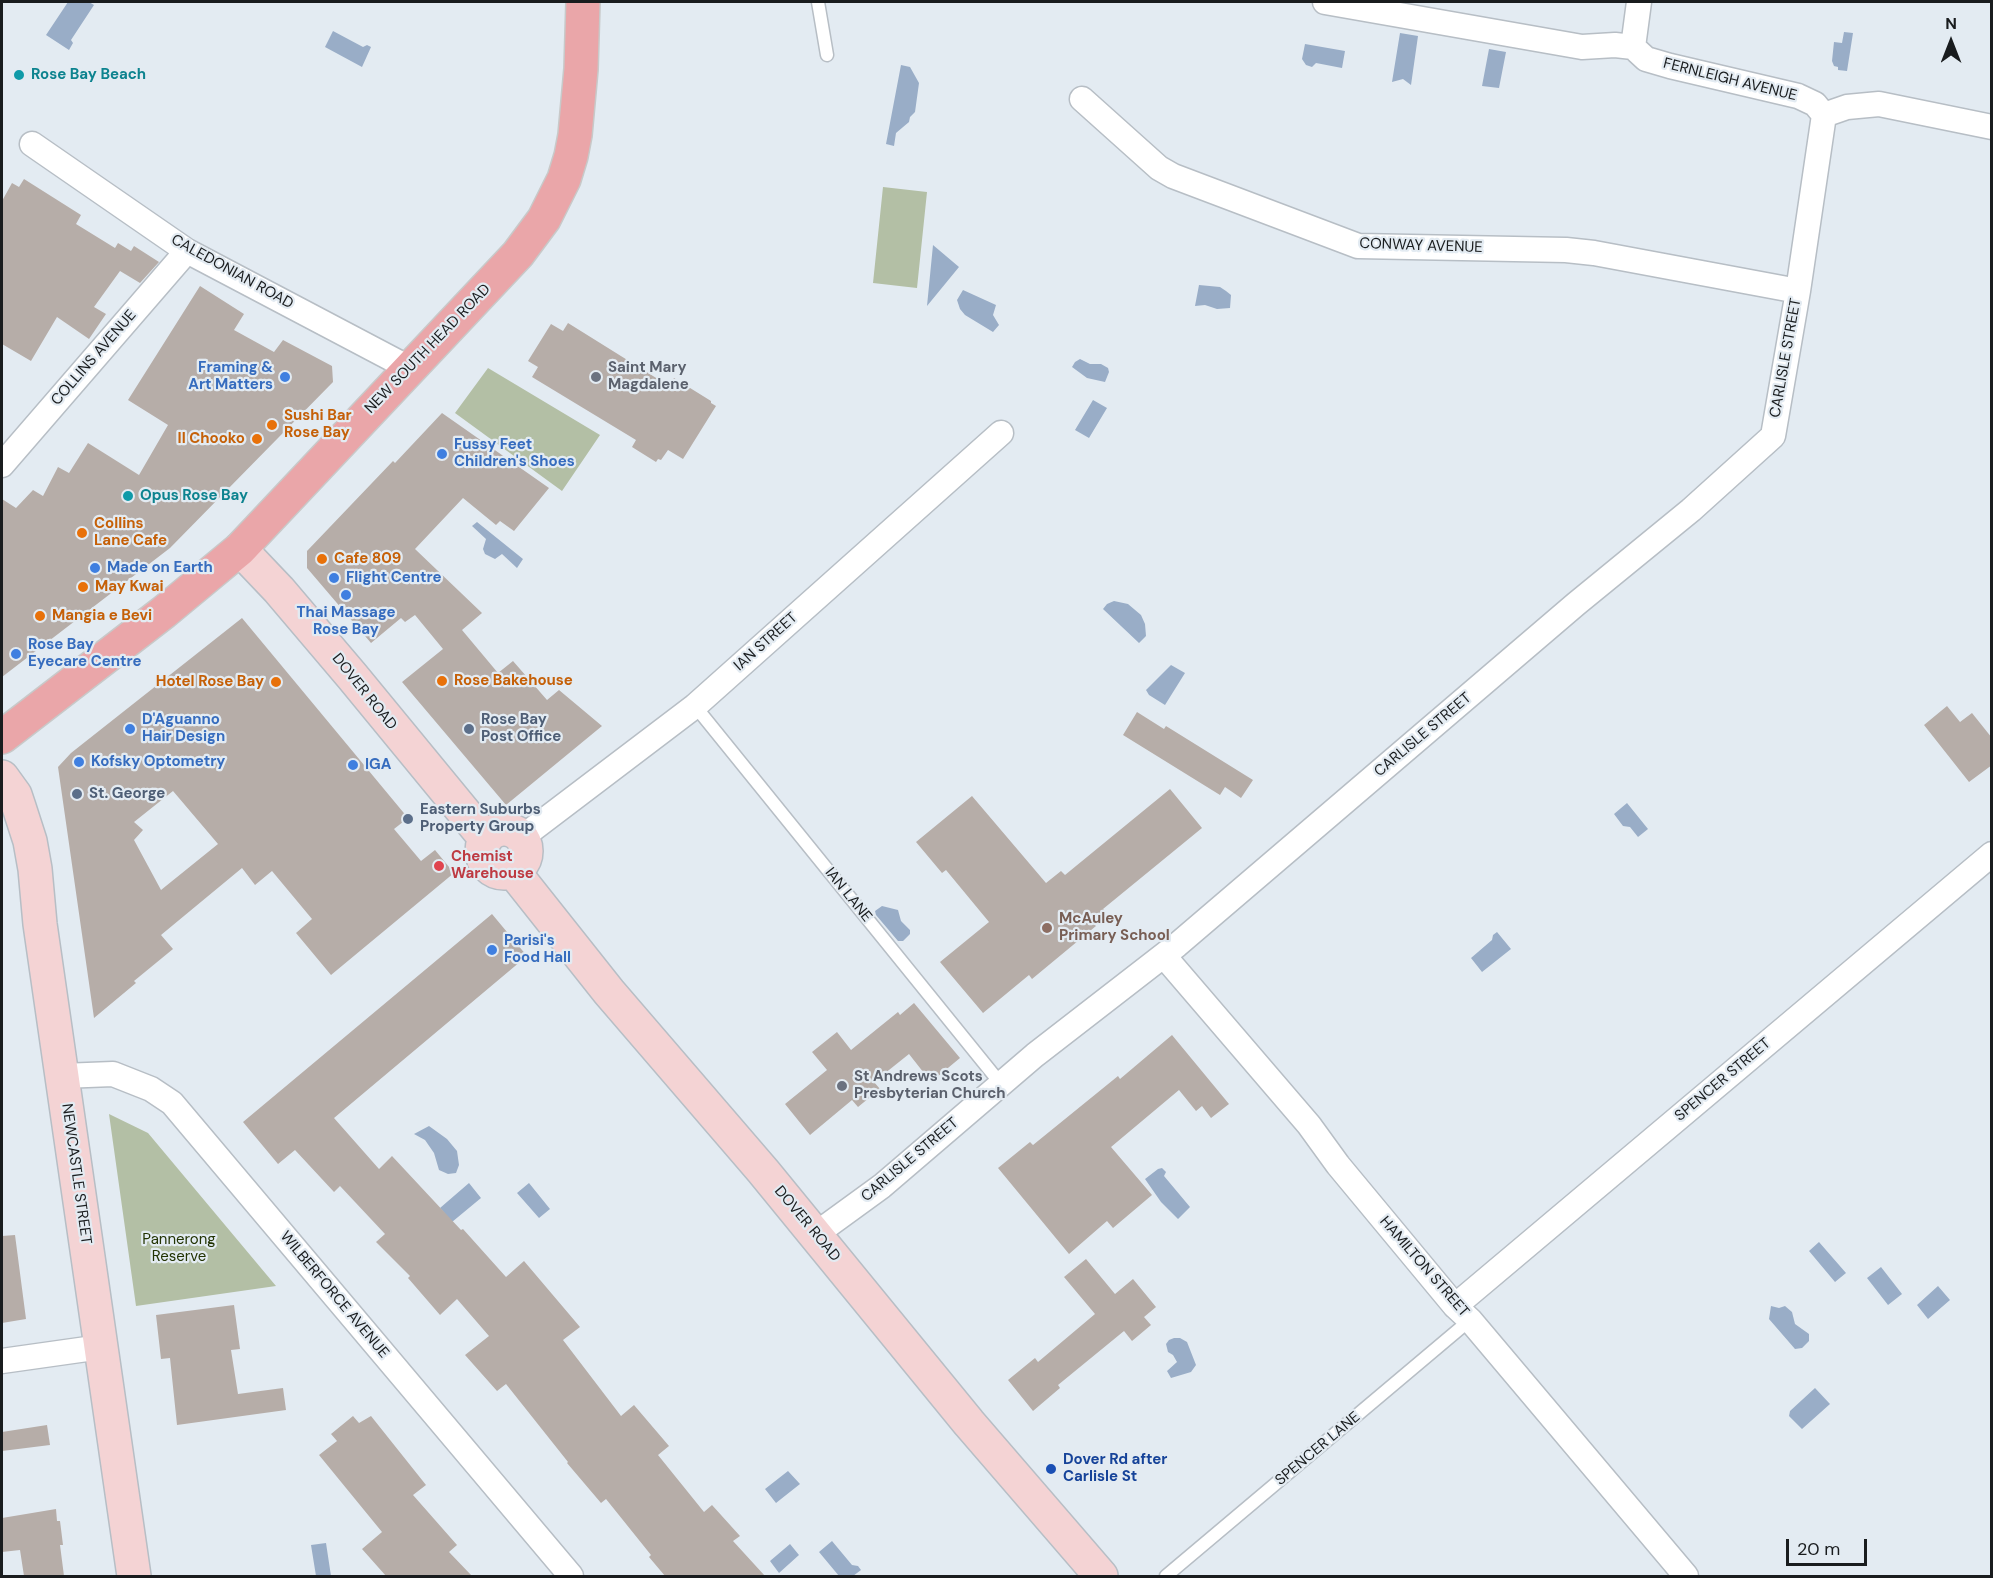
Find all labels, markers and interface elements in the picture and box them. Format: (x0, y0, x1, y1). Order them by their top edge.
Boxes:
north arrow (1921, 12, 1981, 72)
text: N (1945, 13, 1957, 34)
street label: FERNLEIGH AVENUE (1661, 55, 1799, 105)
place label: Rose Bay Beach (31, 66, 146, 84)
marker: Rose Bay Beach (12, 68, 26, 82)
street label: CALEDONIAN ROAD (168, 231, 296, 313)
street label: CONWAY AVENUE (1359, 235, 1483, 257)
street label: NEW SOUTH HEAD ROAD (361, 280, 495, 418)
street label: CARLISLE STREET (1767, 297, 1805, 419)
street label: COLLINS AVENUE (48, 307, 140, 409)
place label: Framing & Art Matters (188, 359, 273, 394)
place label: Saint Mary Magdalene (608, 359, 689, 394)
marker: Framing & Art Matters (278, 370, 292, 384)
marker: Saint Mary Magdalene (589, 370, 603, 384)
place label: Sushi Bar Rose Bay (284, 407, 352, 442)
marker: Sushi Bar Rose Bay (265, 418, 279, 432)
place label: Il Chooko (178, 430, 245, 448)
marker: Il Chooko (250, 432, 264, 446)
place label: Fussy Feet Children's Shoes (454, 436, 575, 471)
marker: Fussy Feet Children's Shoes (435, 447, 449, 461)
place label: Opus Rose Bay (140, 487, 248, 505)
marker: Opus Rose Bay (121, 489, 135, 503)
place label: Collins Lane Cafe (94, 515, 167, 550)
marker: Collins Lane Cafe (75, 526, 89, 540)
place label: Cafe 809 (334, 550, 401, 568)
marker: Cafe 809 (315, 552, 329, 566)
place label: Made on Earth (107, 559, 213, 577)
marker: Made on Earth (88, 561, 102, 575)
place label: Flight Centre (346, 569, 442, 587)
marker: Flight Centre (327, 571, 341, 585)
place label: May Kwai (95, 578, 164, 596)
marker: May Kwai (76, 580, 90, 594)
marker: Thai Massage Rose Bay (339, 588, 353, 602)
place label: Thai Massage Rose Bay (296, 604, 396, 639)
place label: Mangia e Bevi (52, 607, 152, 625)
marker: Mangia e Bevi (33, 609, 47, 623)
street label: IAN STREET (731, 609, 801, 675)
place label: Rose Bay Eyecare Centre (28, 636, 142, 671)
marker: Rose Bay Eyecare Centre (9, 647, 23, 661)
street label: DOVER ROAD (328, 650, 400, 734)
place label: Rose Bakehouse (454, 672, 573, 690)
place label: Hotel Rose Bay (156, 673, 264, 691)
marker: Rose Bakehouse (435, 674, 449, 688)
marker: Hotel Rose Bay (269, 675, 283, 689)
street label: CARLISLE STREET (1371, 689, 1475, 781)
place label: D'Aguanno Hair Design (142, 711, 225, 746)
place label: Rose Bay Post Office (481, 711, 561, 746)
marker: D'Aguanno Hair Design (123, 722, 137, 736)
marker: Rose Bay Post Office (462, 722, 476, 736)
place label: Kofsky Optometry (91, 753, 225, 771)
marker: Kofsky Optometry (72, 755, 86, 769)
place label: IGA (365, 756, 391, 774)
marker: IGA (346, 758, 360, 772)
place label: St. George (89, 785, 165, 803)
marker: St. George (70, 787, 84, 801)
place label: Eastern Suburbs Property Group (420, 801, 541, 836)
marker: Eastern Suburbs Property Group (401, 812, 415, 826)
place label: Chemist Warehouse (451, 848, 534, 883)
marker: Chemist Warehouse (432, 859, 446, 873)
street label: IAN LANE (821, 864, 875, 926)
place label: McAuley Primary School (1059, 910, 1170, 945)
marker: McAuley Primary School (1040, 921, 1054, 935)
place label: Parisi's Food Hall (504, 932, 571, 967)
marker: Parisi's Food Hall (485, 943, 499, 957)
street label: SPENCER STREET (1671, 1035, 1775, 1125)
place label: St Andrews Scots Presbyterian Church (854, 1068, 1006, 1103)
marker: St Andrews Scots Presbyterian Church (835, 1079, 849, 1093)
street label: NEWCASTLE STREET (57, 1103, 95, 1245)
street label: CARLISLE STREET (858, 1114, 962, 1206)
street label: DOVER ROAD (770, 1183, 844, 1265)
street label: HAMILTON STREET (1375, 1213, 1473, 1321)
street label: WILBERFORCE AVENUE (276, 1228, 392, 1362)
park label: Pannerong Reserve (142, 1231, 216, 1266)
street label: SPENCER LANE (1272, 1408, 1364, 1490)
place label: Dover Rd after Carlisle St (1063, 1451, 1167, 1486)
marker: Dover Rd after Carlisle St (1044, 1462, 1058, 1476)
scale bar (1789, 1527, 1870, 1565)
text: 20 m (1797, 1537, 1840, 1561)

